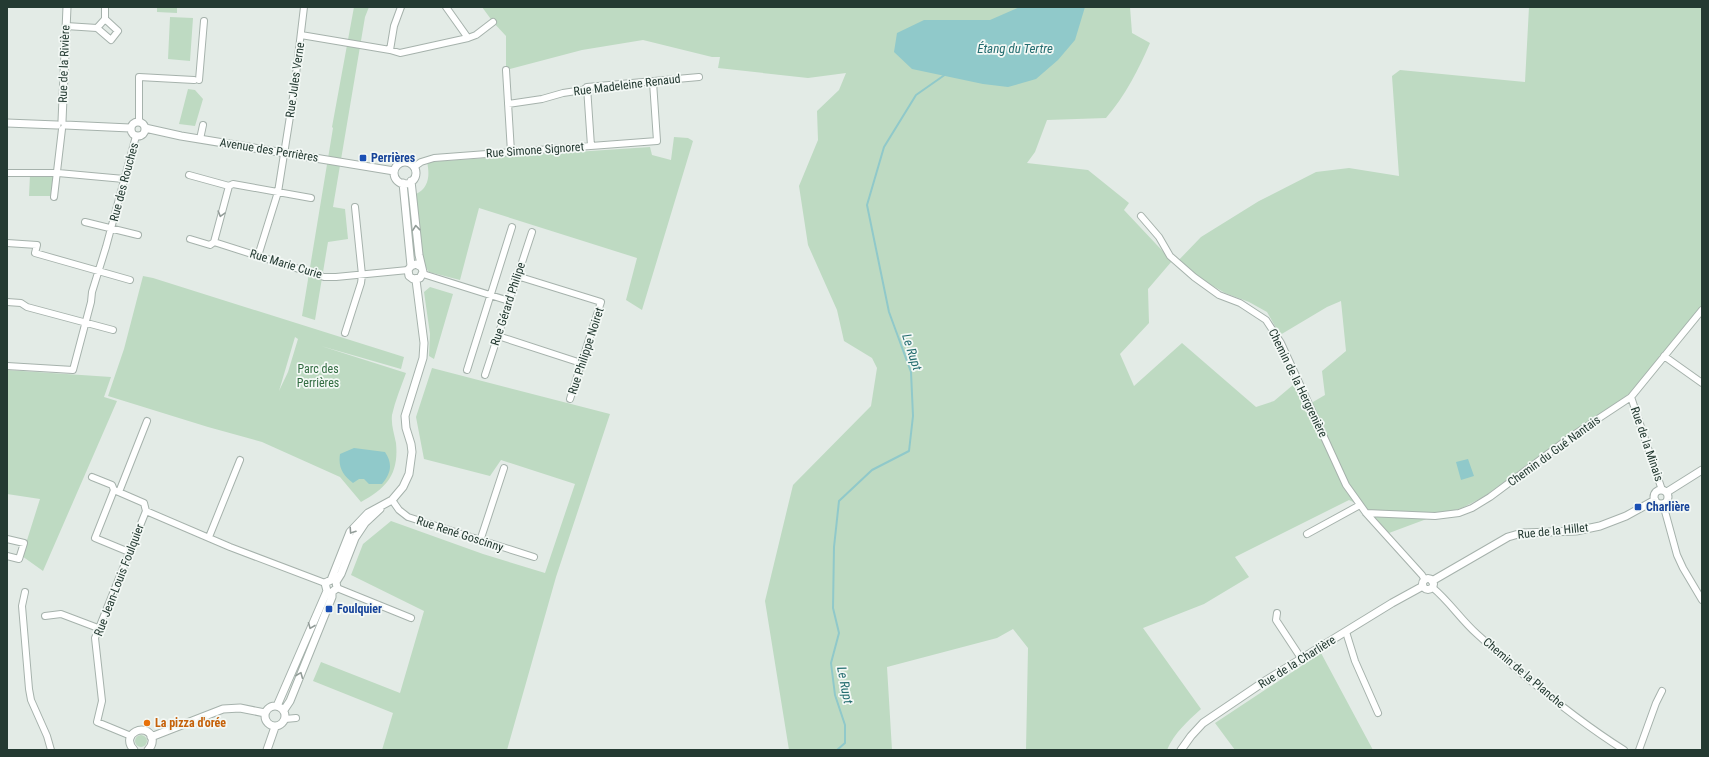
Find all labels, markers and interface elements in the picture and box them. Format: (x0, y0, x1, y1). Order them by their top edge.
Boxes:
street label: Rue de la Rivière (56, 24, 72, 103)
street label: Rue Jules Verne (283, 41, 307, 119)
water label: Étang du Tertre (977, 41, 1053, 56)
street label: Rue Madeleine Renaud (573, 71, 681, 99)
street label: Avenue des Perrières (219, 135, 319, 165)
street label: Rue Simone Signoret (486, 140, 585, 160)
street label: Rue des Rouches (107, 141, 141, 223)
place label: Perrières (371, 151, 416, 165)
marker: Perrières (358, 153, 368, 163)
one-way arrow (218, 211, 226, 217)
one-way arrow (412, 225, 421, 231)
street label: Rue Marie Curie (248, 246, 324, 282)
street label: Rue Gérard Philipe (488, 260, 528, 348)
street label: Rue Philippe Noiret (565, 305, 607, 396)
street label: Chemin de la Hergrenière (1266, 326, 1331, 440)
water label: Le Rupt (899, 332, 925, 372)
park label: Parc des Perrières (297, 362, 339, 390)
street label: Rue de la Minais (1628, 405, 1666, 483)
street label: Chemin du Gué Nantais (1505, 413, 1603, 489)
place label: Charlière (1646, 500, 1690, 514)
marker: Charlière (1633, 502, 1643, 512)
street label: Rue René Goscinny (415, 513, 505, 555)
street label: Rue de la Hillet (1517, 520, 1589, 542)
street label: Rue Jean-Louis Foulquier (91, 522, 147, 638)
one-way arrow (349, 526, 356, 533)
place label: Foulquier (337, 602, 382, 616)
marker: Foulquier (324, 604, 334, 614)
one-way arrow (307, 623, 315, 630)
street label: Rue de la Charlière (1256, 632, 1339, 691)
street label: Chemin de la Planche (1480, 635, 1568, 711)
water label: Le Rupt (834, 665, 856, 705)
one-way arrow (296, 671, 304, 678)
place label: La pizza d'orée (155, 716, 226, 730)
marker: La pizza d'orée (142, 718, 152, 728)

